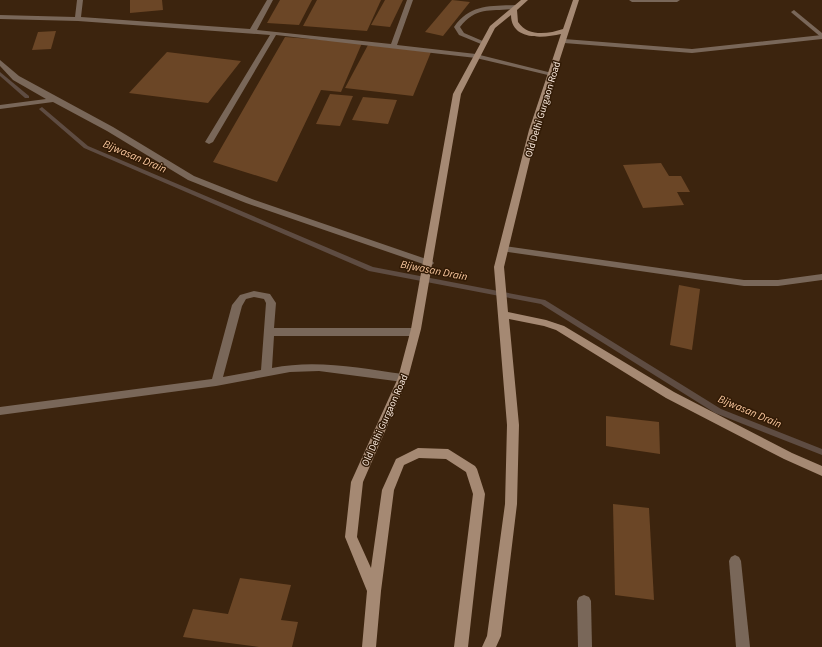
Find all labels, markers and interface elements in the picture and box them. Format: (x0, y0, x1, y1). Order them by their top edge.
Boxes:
street label: Old Delhi Gurgaon Road (522, 60, 564, 159)
water label: Bijwasan Drain (101, 136, 169, 177)
water label: Bijwasan Drain (399, 257, 469, 284)
street label: Old Delhi Gurgaon Road (358, 372, 412, 469)
water label: Bijwasan Drain (716, 391, 784, 432)

